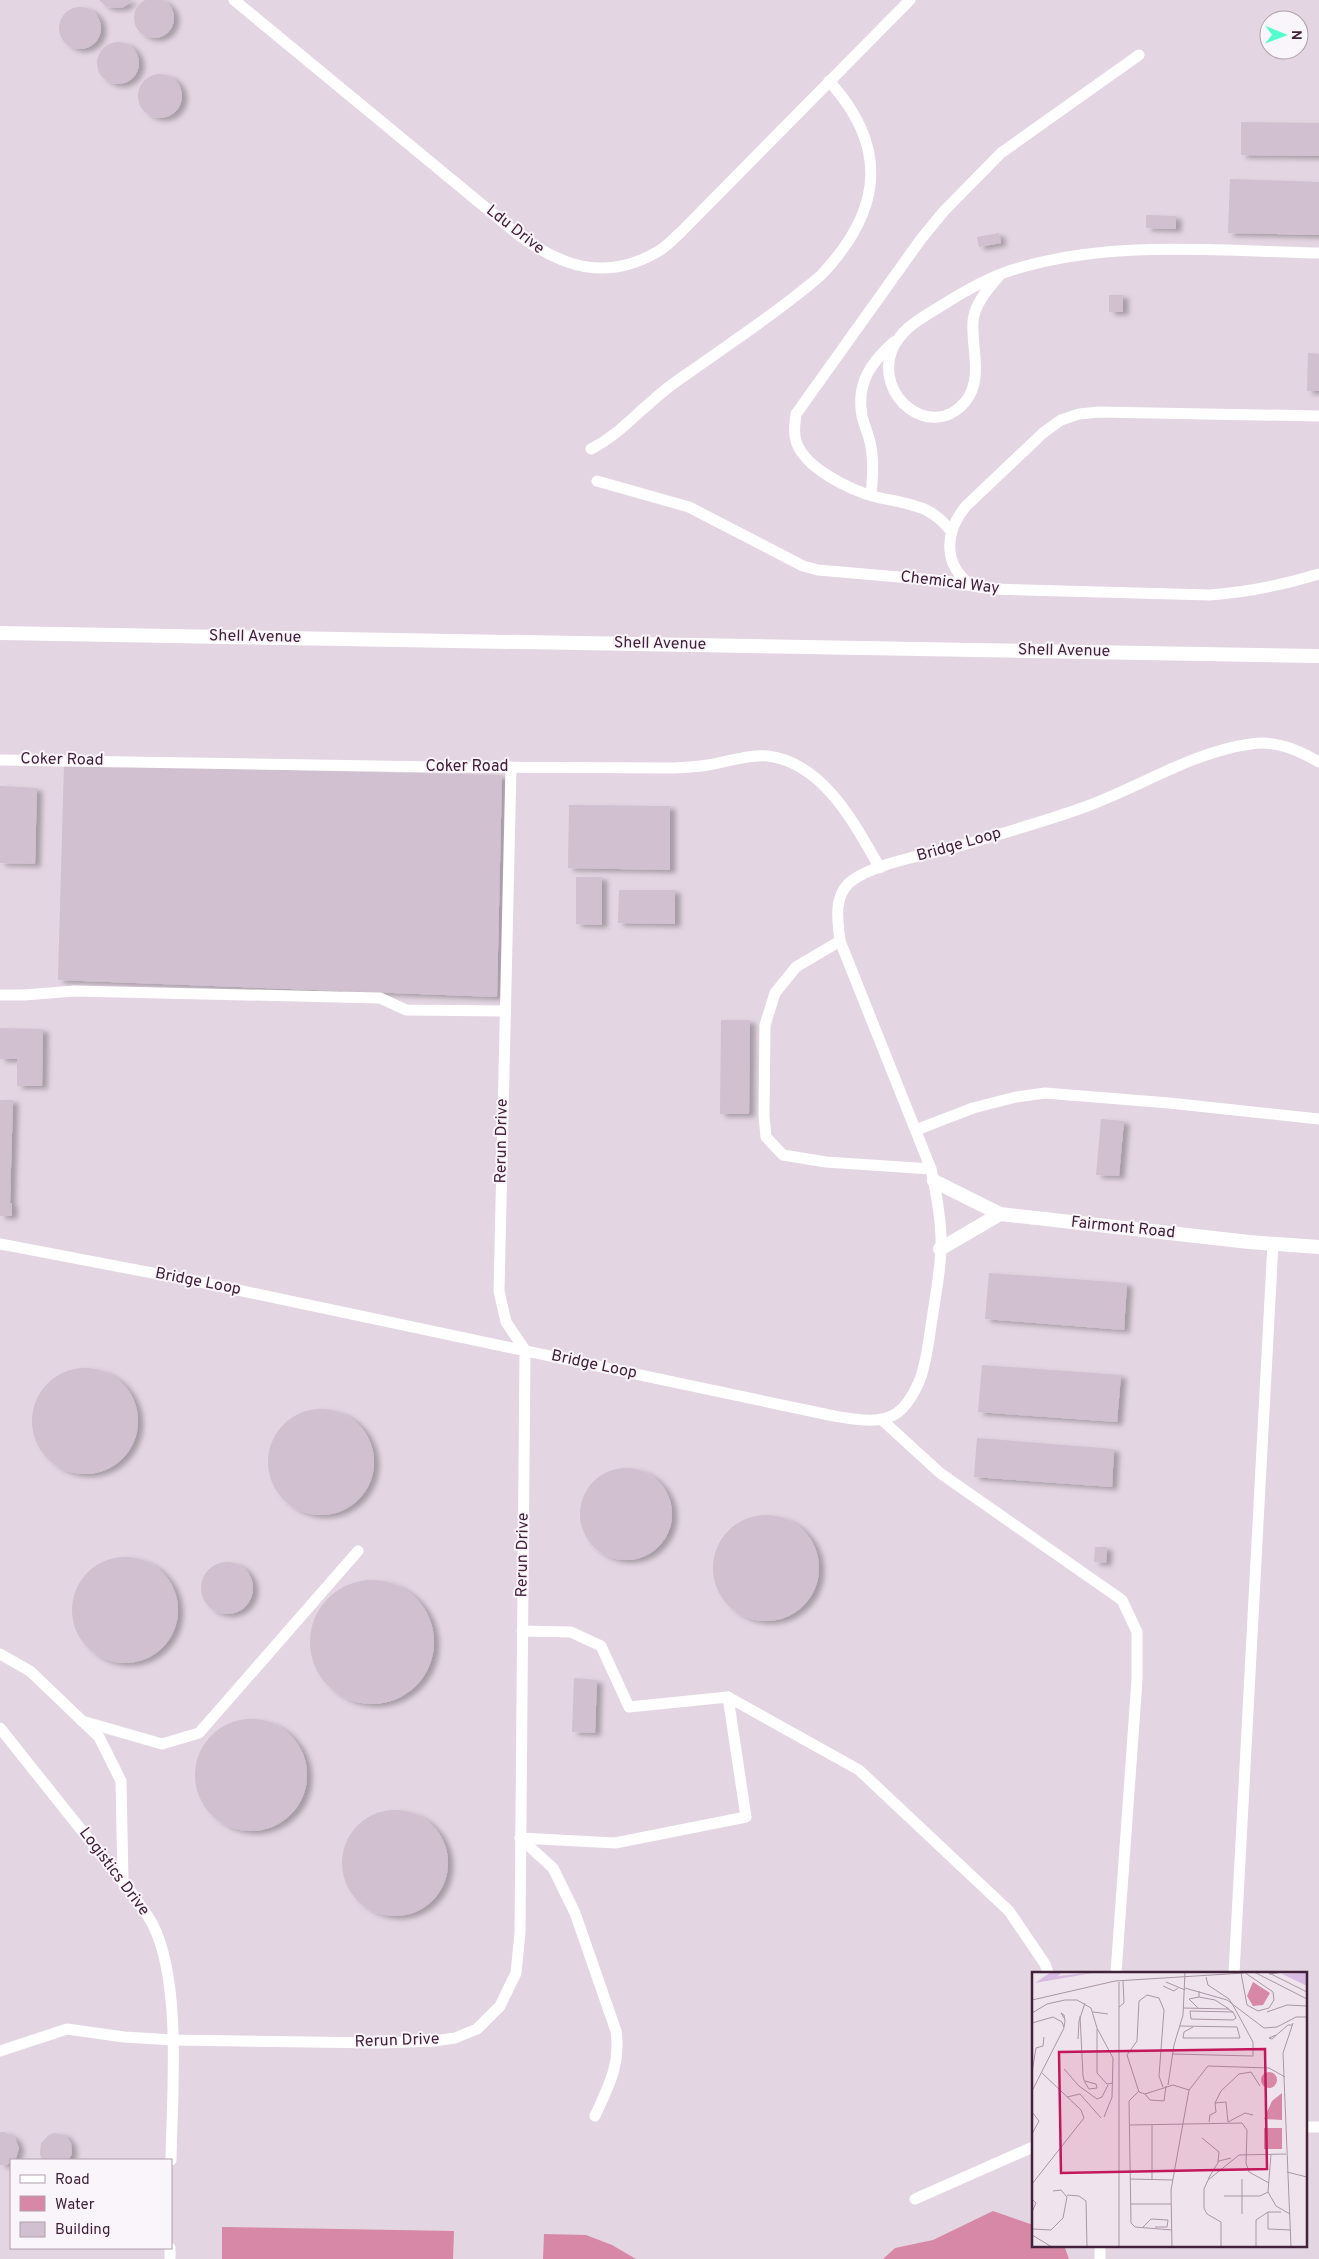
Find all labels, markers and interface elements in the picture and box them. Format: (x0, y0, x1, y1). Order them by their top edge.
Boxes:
north arrow (1259, 10, 1309, 60)
text: N (1287, 30, 1304, 40)
street label: Ldu Drive (482, 201, 548, 259)
street label: Chemical Way (899, 567, 1001, 599)
street label: Shell Avenue (209, 626, 301, 648)
street label: Shell Avenue (614, 633, 706, 655)
street label: Shell Avenue (1018, 640, 1110, 662)
street label: Coker Road (20, 749, 104, 771)
street label: Coker Road (425, 757, 509, 777)
street label: Bridge Loop (914, 823, 1004, 867)
street label: Rerun Drive (491, 1098, 513, 1184)
street label: Fairmont Road (1070, 1213, 1176, 1243)
street label: Bridge Loop (153, 1264, 243, 1300)
street label: Bridge Loop (549, 1346, 639, 1384)
street label: Rerun Drive (512, 1512, 534, 1598)
street label: Logistics Drive (74, 1824, 154, 1920)
inset map (1032, 1972, 1306, 2246)
street label: Rerun Drive (354, 2030, 440, 2052)
legend (10, 2159, 172, 2249)
text: Road (55, 2171, 90, 2190)
text: Water (55, 2196, 95, 2215)
text: Building (55, 2221, 110, 2240)

